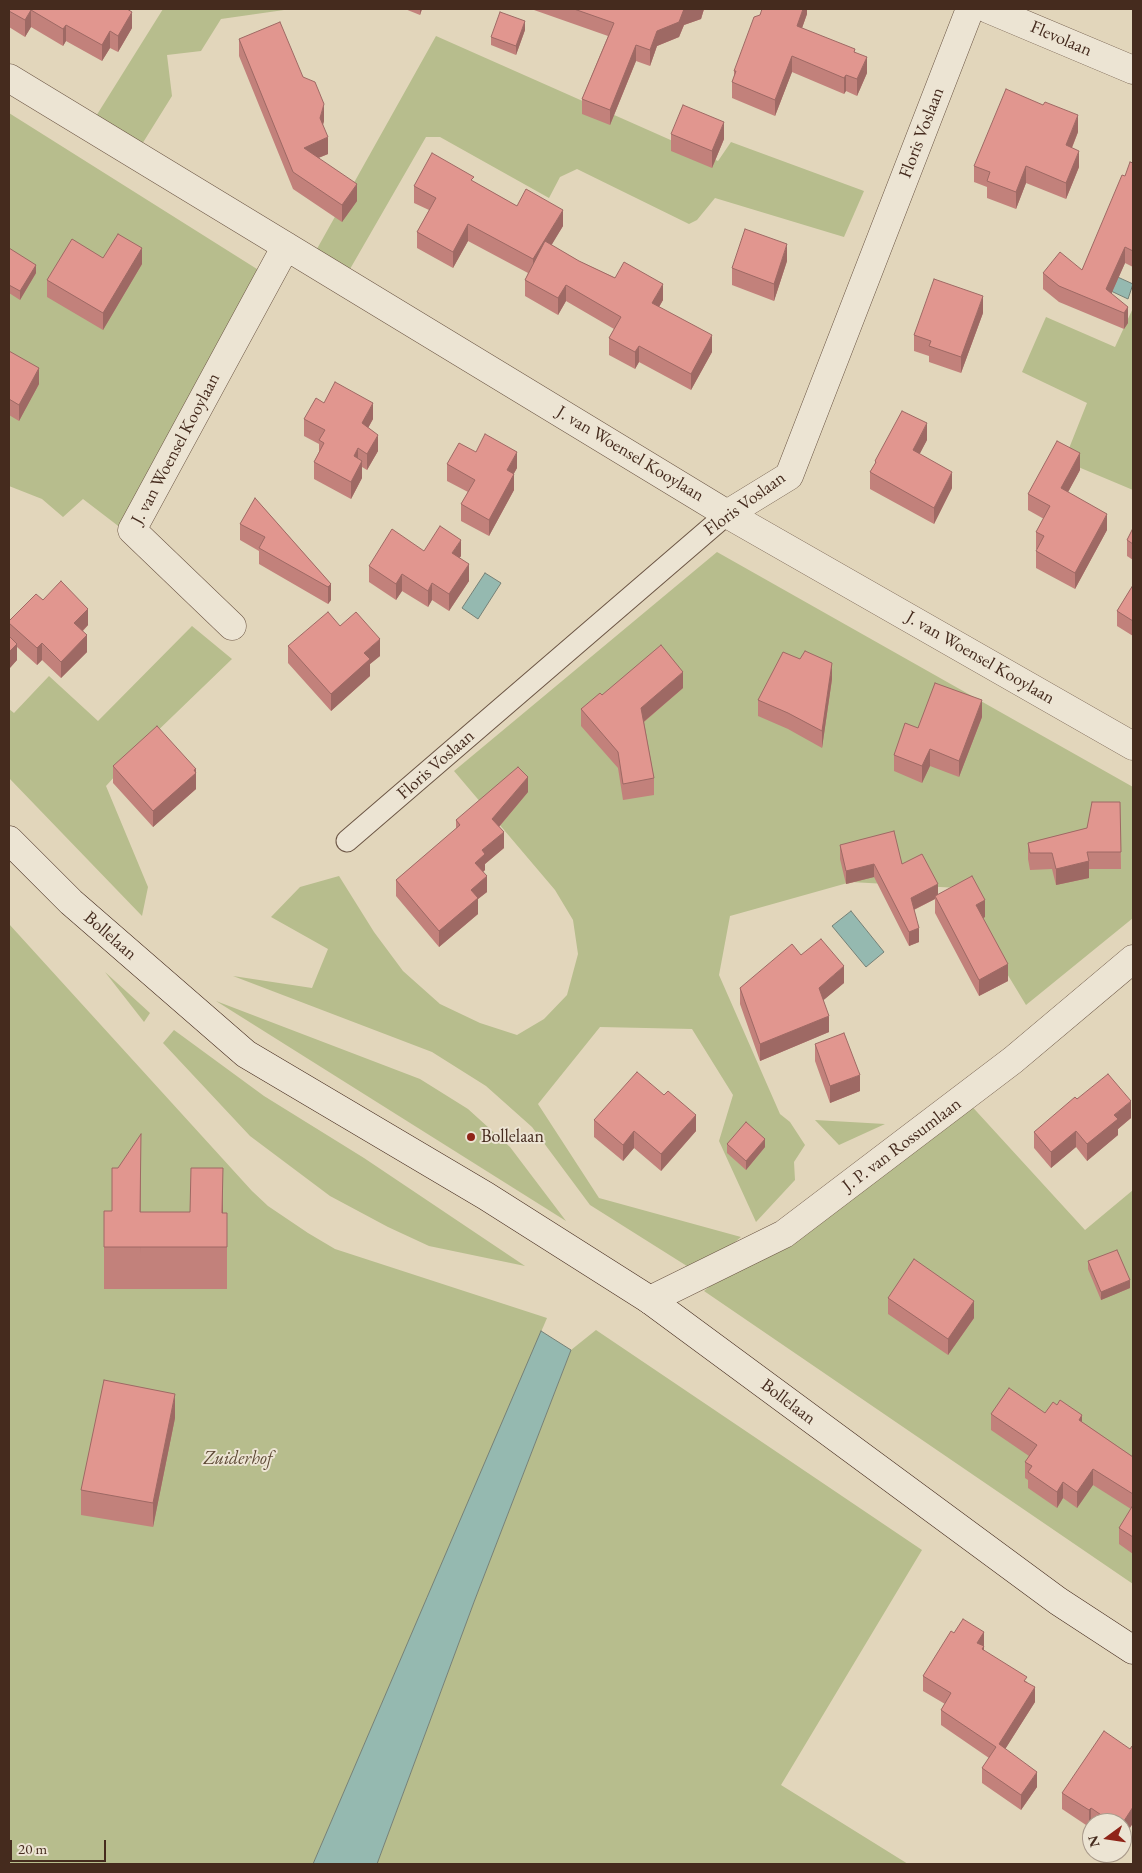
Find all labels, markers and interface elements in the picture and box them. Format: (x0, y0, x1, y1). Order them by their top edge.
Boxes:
street label: Flevolaan (1027, 16, 1095, 62)
street label: Floris Voslaan (895, 85, 949, 181)
street label: J. van Woensel Kooylaan (127, 370, 225, 528)
street label: J. van Woensel Kooylaan (552, 401, 708, 507)
street label: Floris Voslaan (700, 467, 790, 541)
street label: J. van Woensel Kooylaan (902, 607, 1058, 709)
street label: Floris Voslaan (393, 726, 479, 804)
street label: Bollelaan (79, 907, 141, 965)
street label: J. P. van Rossumlaan (838, 1093, 966, 1197)
place label: Bollelaan (481, 1126, 544, 1148)
marker: Bollelaan (465, 1131, 477, 1143)
street label: Bollelaan (756, 1374, 820, 1430)
park label: Zuiderhof (203, 1448, 273, 1470)
north arrow (1082, 1813, 1132, 1863)
scale bar (12, 1830, 109, 1862)
text: N (1083, 1834, 1104, 1849)
text: 20 m (18, 1839, 47, 1858)

